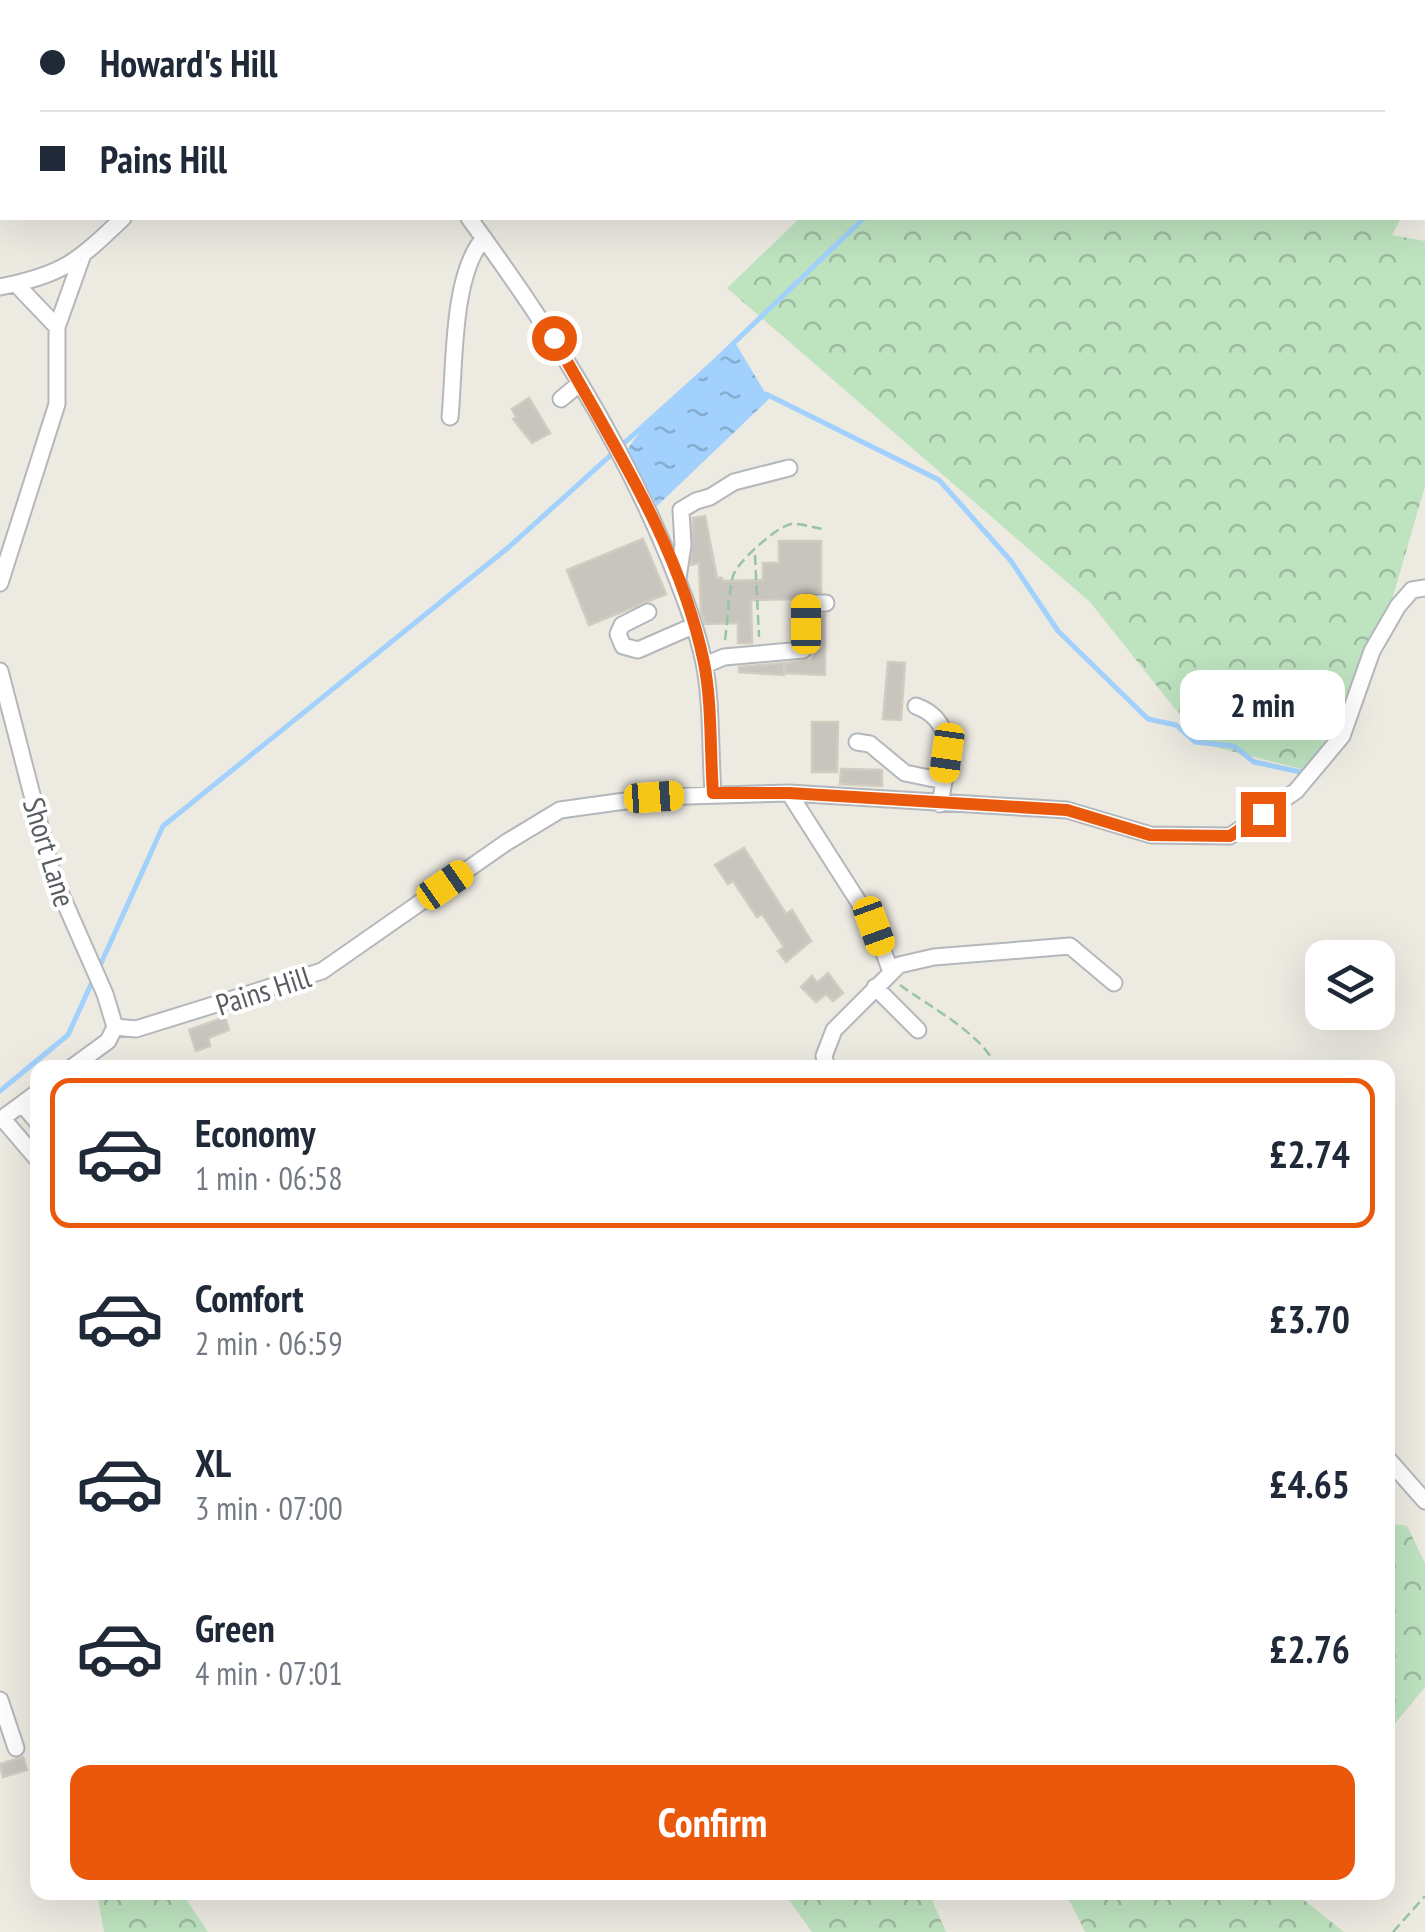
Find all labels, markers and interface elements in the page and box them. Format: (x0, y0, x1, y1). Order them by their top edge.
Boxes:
text: Howard's Hill (100, 38, 278, 87)
text: Pains Hill (100, 134, 227, 183)
route start (532, 316, 577, 361)
car (791, 594, 821, 654)
callout: 2 min (1180, 669, 1346, 739)
text: 2 min (1230, 684, 1295, 726)
car (928, 721, 966, 785)
car (623, 780, 685, 814)
route end (1241, 792, 1286, 837)
street label: Short Lane (15, 793, 85, 911)
car (412, 856, 478, 914)
car (850, 893, 898, 959)
map controls (1305, 940, 1395, 1030)
button: layers (1305, 940, 1395, 1030)
street label: Pains Hill (211, 956, 315, 1024)
icon: car (75, 1108, 165, 1198)
text: Economy (195, 1108, 315, 1157)
text: £2.74 (1269, 1129, 1350, 1178)
text: 1 min · 06:58 (195, 1157, 343, 1199)
icon: car (75, 1273, 165, 1363)
text: Comfort (195, 1273, 304, 1322)
text: £3.70 (1269, 1294, 1350, 1343)
text: 2 min · 06:59 (195, 1322, 343, 1364)
icon: car (75, 1438, 165, 1528)
text: XL (195, 1438, 231, 1487)
text: £4.65 (1269, 1459, 1350, 1508)
text: 3 min · 07:00 (195, 1487, 343, 1529)
icon: car (75, 1603, 165, 1693)
text: Green (195, 1603, 275, 1652)
text: £2.76 (1269, 1624, 1350, 1673)
text: 4 min · 07:01 (195, 1652, 343, 1694)
button: Confirm (70, 1765, 1355, 1880)

